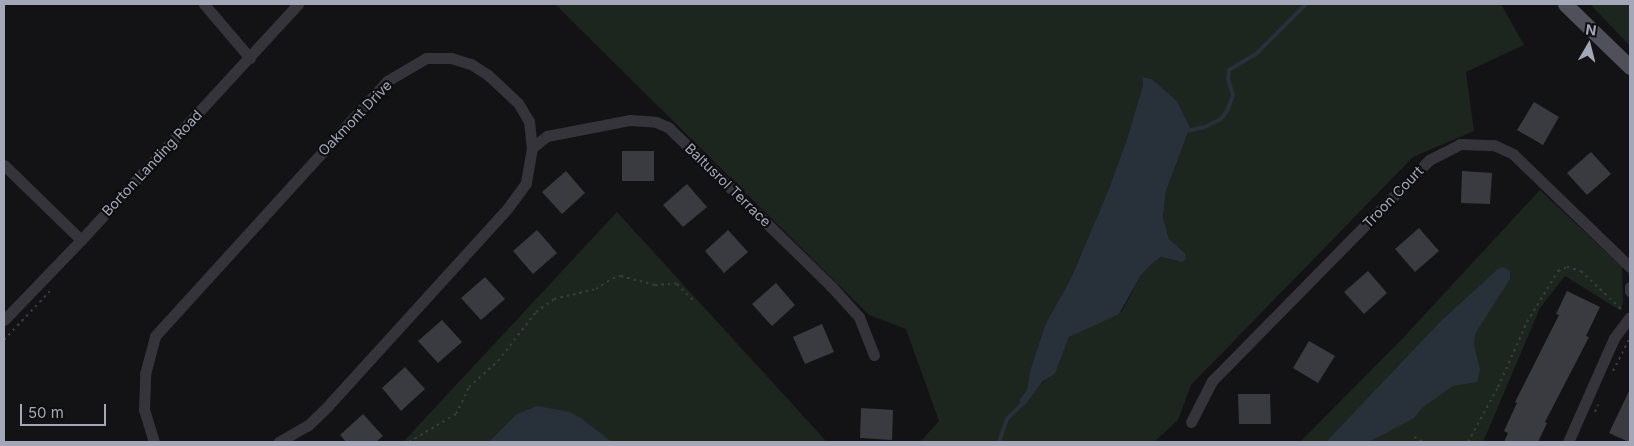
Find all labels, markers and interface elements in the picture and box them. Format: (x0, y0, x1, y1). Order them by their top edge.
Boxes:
north arrow (1564, 20, 1614, 70)
text: N (1585, 20, 1598, 39)
street label: Oakmont Drive (315, 77, 395, 159)
street label: Borton Landing Road (99, 107, 205, 219)
street label: Baltusrol Terrace (682, 140, 774, 230)
street label: Troon Court (1359, 163, 1427, 231)
scale bar (22, 394, 109, 426)
text: 50 m (28, 403, 64, 422)

